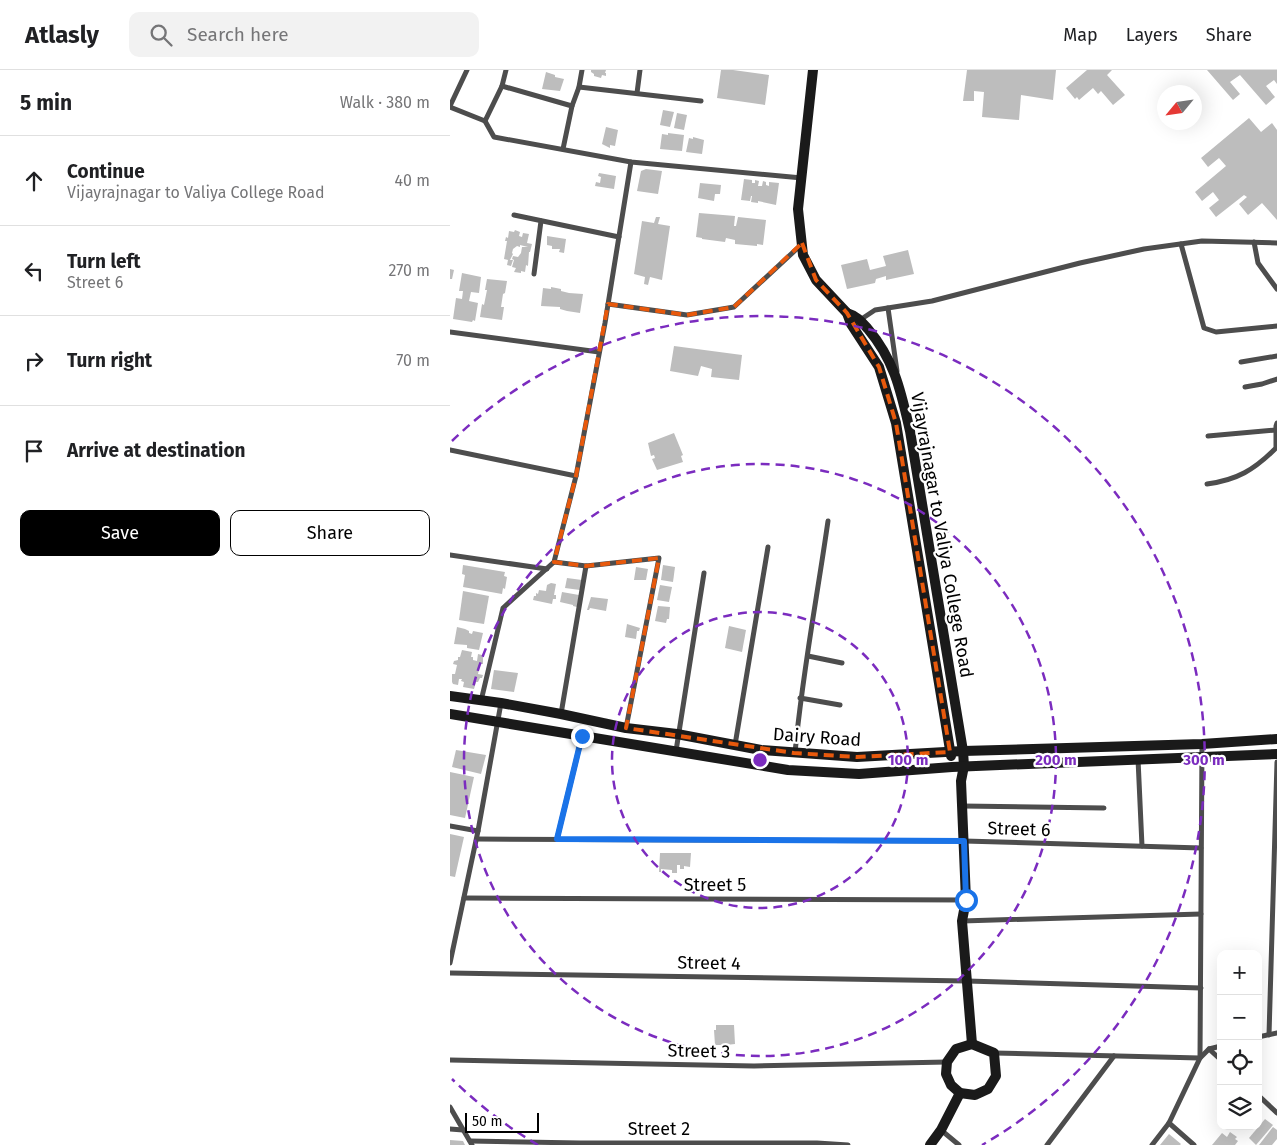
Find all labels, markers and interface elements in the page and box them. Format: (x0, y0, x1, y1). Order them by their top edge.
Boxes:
search box (129, 12, 479, 57)
text: Atlasly (25, 21, 99, 49)
icon: search (147, 21, 175, 49)
text: Search here (187, 23, 289, 46)
text: Map (1063, 24, 1098, 46)
text: Layers (1126, 24, 1178, 46)
text: Share (1206, 24, 1252, 46)
north arrow (1157, 85, 1202, 130)
text: 5 min (20, 90, 72, 116)
text: Walk · 380 m (340, 93, 430, 112)
text: Continue (67, 160, 145, 183)
icon: ahead (20, 167, 48, 195)
text: 40 m (395, 171, 430, 190)
text: Vijayrajnagar to Valiya College Road (67, 183, 325, 202)
text: Turn left (67, 250, 141, 273)
icon: left (20, 257, 48, 285)
text: 270 m (388, 261, 430, 280)
text: Street 6 (67, 273, 123, 292)
icon: right (20, 347, 48, 375)
text: Turn right (67, 349, 152, 372)
text: 70 m (396, 351, 430, 370)
street label: Vijayrajnagar to Valiya College Road (906, 390, 978, 680)
icon: arrive (20, 437, 48, 465)
text: Arrive at destination (67, 439, 246, 462)
button: Save (20, 510, 220, 556)
button: Share (230, 510, 430, 556)
street label: Dairy Road (772, 723, 862, 751)
route end (571, 725, 594, 748)
centre of rings (751, 751, 769, 769)
text: 100 m (888, 751, 928, 769)
text: 200 m (1035, 751, 1077, 769)
text: 300 m (1182, 751, 1225, 769)
street label: Street 6 (987, 817, 1051, 841)
street label: Street 5 (684, 874, 746, 896)
route start (955, 889, 978, 912)
map controls (1217, 950, 1262, 1130)
button: + (1217, 950, 1262, 995)
street label: Street 4 (677, 951, 741, 975)
button: − (1217, 995, 1262, 1040)
street label: Street 3 (668, 1039, 730, 1063)
button: locate (1217, 1040, 1262, 1085)
button: layers (1217, 1085, 1262, 1130)
scale bar (465, 1110, 539, 1133)
text: 50 m (472, 1113, 503, 1130)
street label: Street 2 (628, 1118, 690, 1140)

